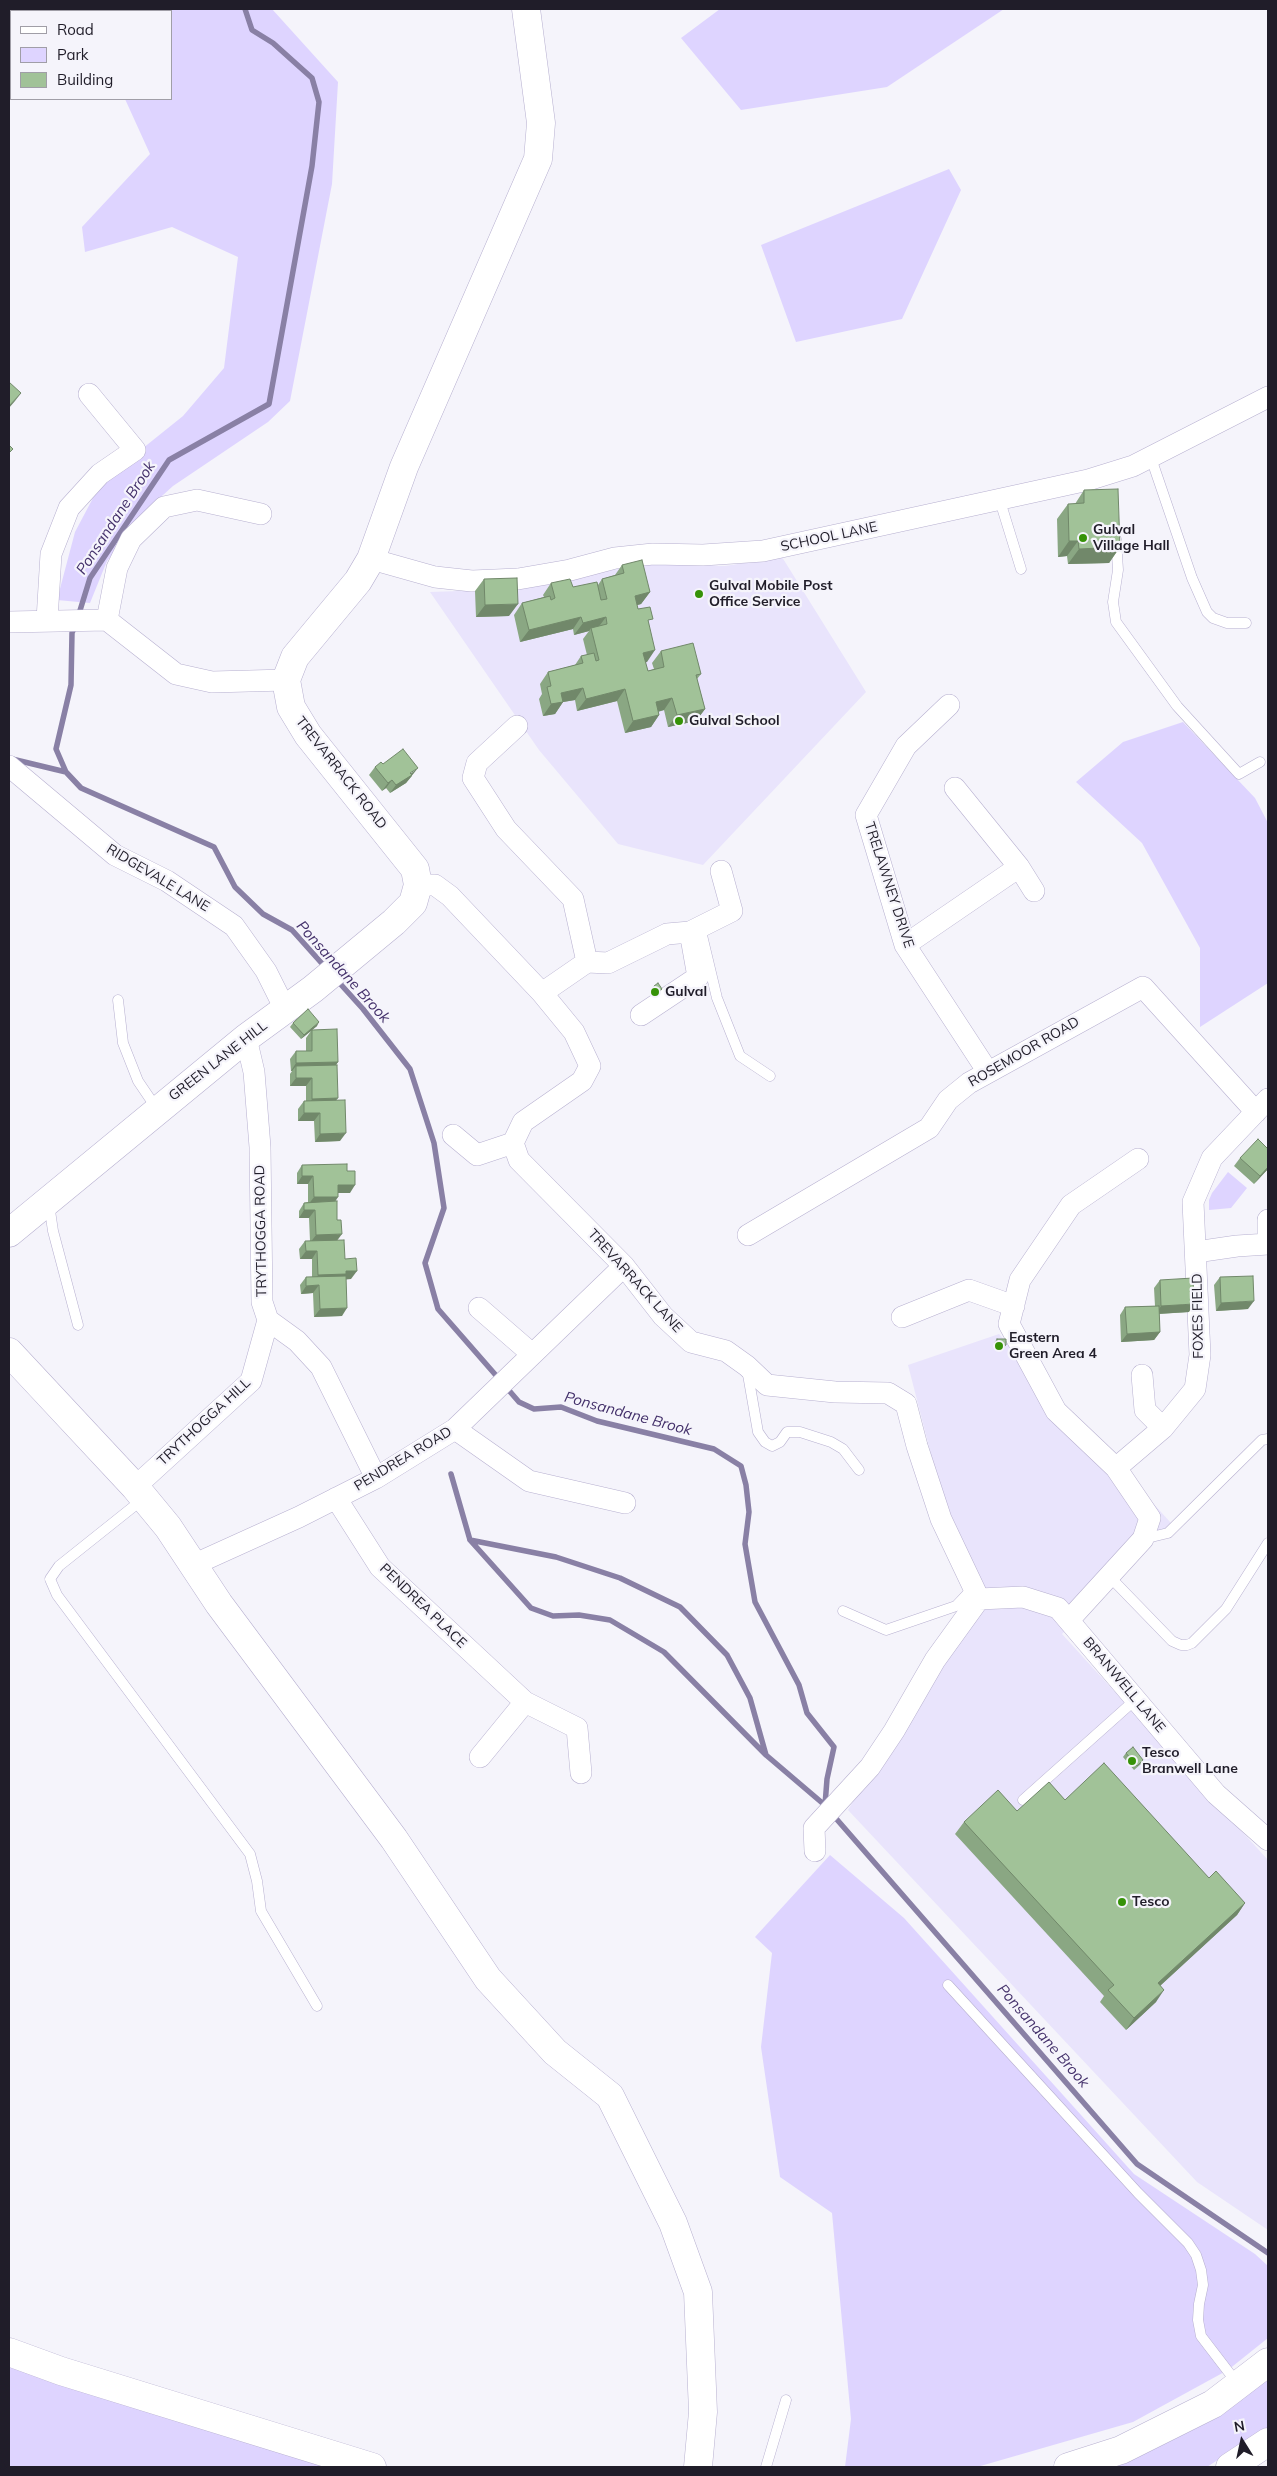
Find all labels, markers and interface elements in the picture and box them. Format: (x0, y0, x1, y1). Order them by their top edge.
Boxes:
legend (10, 10, 172, 100)
text: Road (57, 20, 94, 39)
text: Park (57, 45, 89, 64)
text: Building (57, 70, 113, 89)
water label: Ponsandane Brook (73, 458, 159, 578)
street label: SCHOOL LANE (779, 519, 879, 555)
place label: Gulval Village Hall (1093, 522, 1170, 554)
marker: Gulval Village Hall (1077, 532, 1089, 544)
place label: Gulval Mobile Post Office Service (709, 578, 832, 610)
marker: Gulval Mobile Post Office Service (693, 588, 705, 600)
street label: TREVARRACK ROAD (292, 713, 390, 833)
place label: Gulval School (689, 713, 780, 729)
marker: Gulval School (673, 715, 685, 727)
street label: TRELAWNEY DRIVE (861, 820, 917, 950)
street label: RIDGEVALE LANE (103, 841, 213, 915)
water label: Ponsandane Brook (292, 917, 394, 1027)
place label: Gulval (665, 984, 707, 1000)
marker: Gulval (649, 986, 661, 998)
street label: ROSEMOOR ROAD (966, 1013, 1082, 1091)
street label: GREEN LANE HILL (166, 1017, 270, 1105)
street label: TRYTHOGGA ROAD (251, 1165, 271, 1297)
street label: TREVARRACK LANE (584, 1226, 686, 1336)
street label: FOXES FIELD (1189, 1273, 1207, 1359)
place label: Eastern Green Area 4 (1009, 1330, 1097, 1362)
marker: Eastern Green Area 4 (993, 1340, 1005, 1352)
street label: TRYTHOGGA HILL (154, 1375, 254, 1469)
water label: Ponsandane Brook (562, 1388, 694, 1440)
street label: PENDREA ROAD (351, 1423, 455, 1495)
street label: PENDREA PLACE (376, 1560, 470, 1652)
street label: BRANWELL LANE (1079, 1634, 1169, 1736)
place label: Tesco Branwell Lane (1142, 1745, 1238, 1778)
marker: Tesco Branwell Lane (1126, 1755, 1138, 1767)
place label: Tesco (1132, 1894, 1169, 1910)
marker: Tesco (1116, 1896, 1128, 1908)
water label: Ponsandane Brook (993, 1981, 1093, 2091)
north arrow (1217, 2416, 1267, 2466)
text: N (1233, 2416, 1246, 2436)

